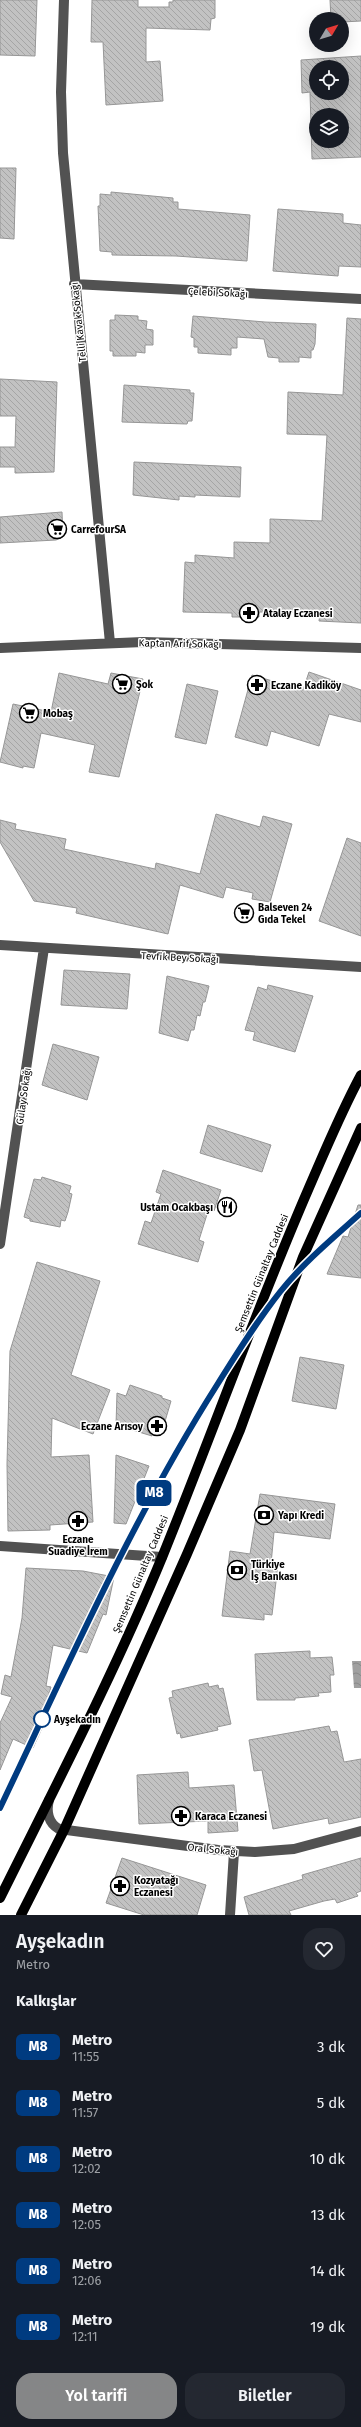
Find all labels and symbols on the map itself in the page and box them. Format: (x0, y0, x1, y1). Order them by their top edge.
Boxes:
north arrow (309, 12, 349, 52)
street label: Telli Kavak Sokağı (68, 281, 89, 362)
street label: Çelebi Sokağı (188, 284, 248, 301)
supermarket icon: CarrefourSA (46, 518, 68, 540)
place label: CarrefourSA (71, 524, 127, 536)
pharmacy icon: Atalay Eczanesi (238, 602, 260, 624)
place label: Atalay Eczanesi (262, 608, 333, 620)
street label: Kaptan Arif Sokağı (139, 636, 221, 651)
supermarket icon: Şok (111, 673, 133, 695)
pharmacy icon: Eczane Kadiköy (246, 674, 268, 696)
place label: Şok (136, 679, 154, 691)
place label: Eczane Kadiköy (271, 680, 342, 692)
supermarket icon: Mobaş (18, 702, 40, 724)
place label: Mobaş (43, 708, 73, 720)
supermarket icon: Balseven 24 Gıda Tekel (233, 902, 255, 924)
place label: Balseven 24 Gıda Tekel (258, 902, 312, 926)
street label: Tevfik Bey Sokağı (141, 949, 219, 966)
street label: Gülay Sokağı (14, 1067, 34, 1125)
restaurant icon: Ustam Ocakbaşı (216, 1196, 238, 1218)
place label: Ustam Ocakbaşı (140, 1202, 213, 1214)
street label: Şemsettin Günaltay Caddesi (232, 1212, 291, 1334)
pharmacy icon: Eczane Arısoy (146, 1415, 168, 1437)
place label: Eczane Arısoy (81, 1421, 144, 1433)
line badge: M8 (136, 1480, 172, 1506)
bank icon: Yapı Kredi (253, 1504, 275, 1526)
pharmacy icon: Eczane Suadiye İrem (67, 1510, 89, 1532)
place label: Yapı Kredi (277, 1510, 324, 1522)
street label: Şemsettin Günaltay Caddesi (110, 1513, 171, 1635)
place label: Eczane Suadiye İrem (48, 1534, 108, 1558)
bank icon: Türkiye İş Bankası (226, 1559, 248, 1581)
place label: Türkiye İş Bankası (251, 1559, 297, 1583)
marker: Ayşekadın (33, 1710, 51, 1728)
place label: Ayşekadın (53, 1714, 101, 1726)
pharmacy icon: Karaca Eczanesi (170, 1805, 192, 1827)
place label: Karaca Eczanesi (195, 1811, 267, 1823)
street label: Oral Sokağı (187, 1841, 239, 1859)
pharmacy icon: Kozyatağı Eczanesi (109, 1875, 131, 1897)
place label: Kozyatağı Eczanesi (134, 1875, 179, 1899)

